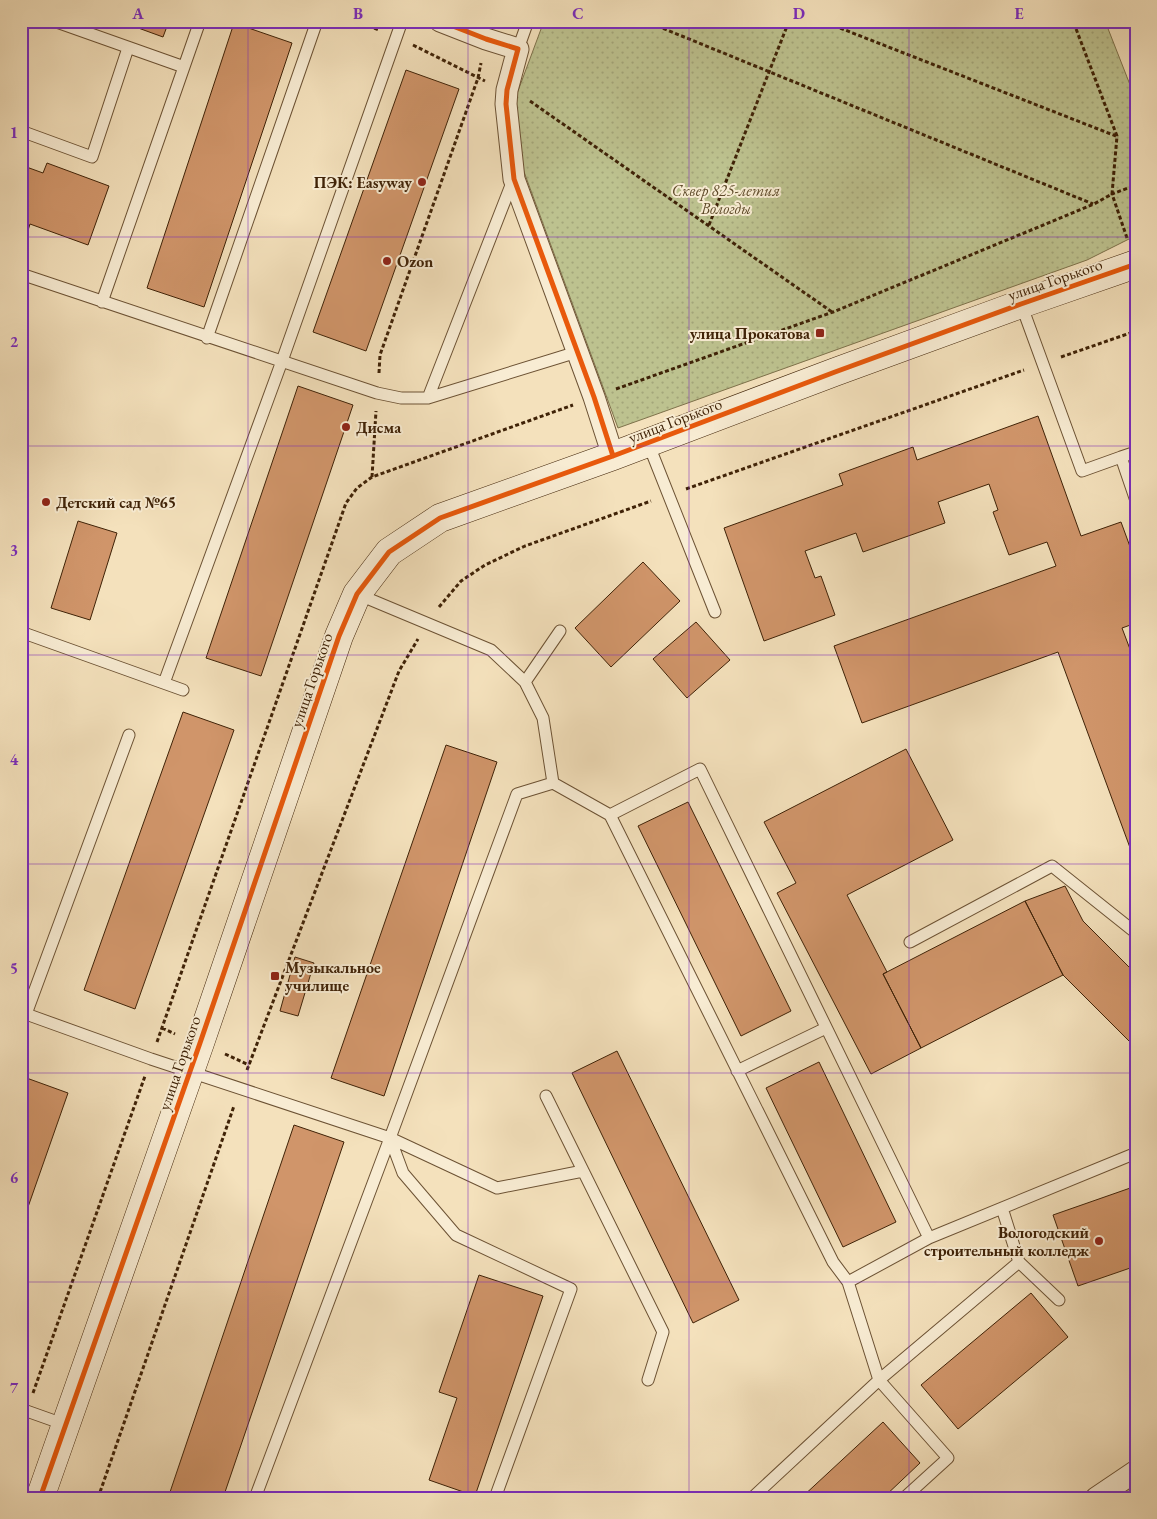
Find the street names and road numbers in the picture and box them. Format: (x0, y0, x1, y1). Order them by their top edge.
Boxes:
street label: улица Горького (1005, 253, 1105, 305)
street label: улица Горького (625, 393, 725, 448)
street label: улица Горького (285, 630, 337, 730)
street label: улица Горького (153, 1013, 205, 1113)

